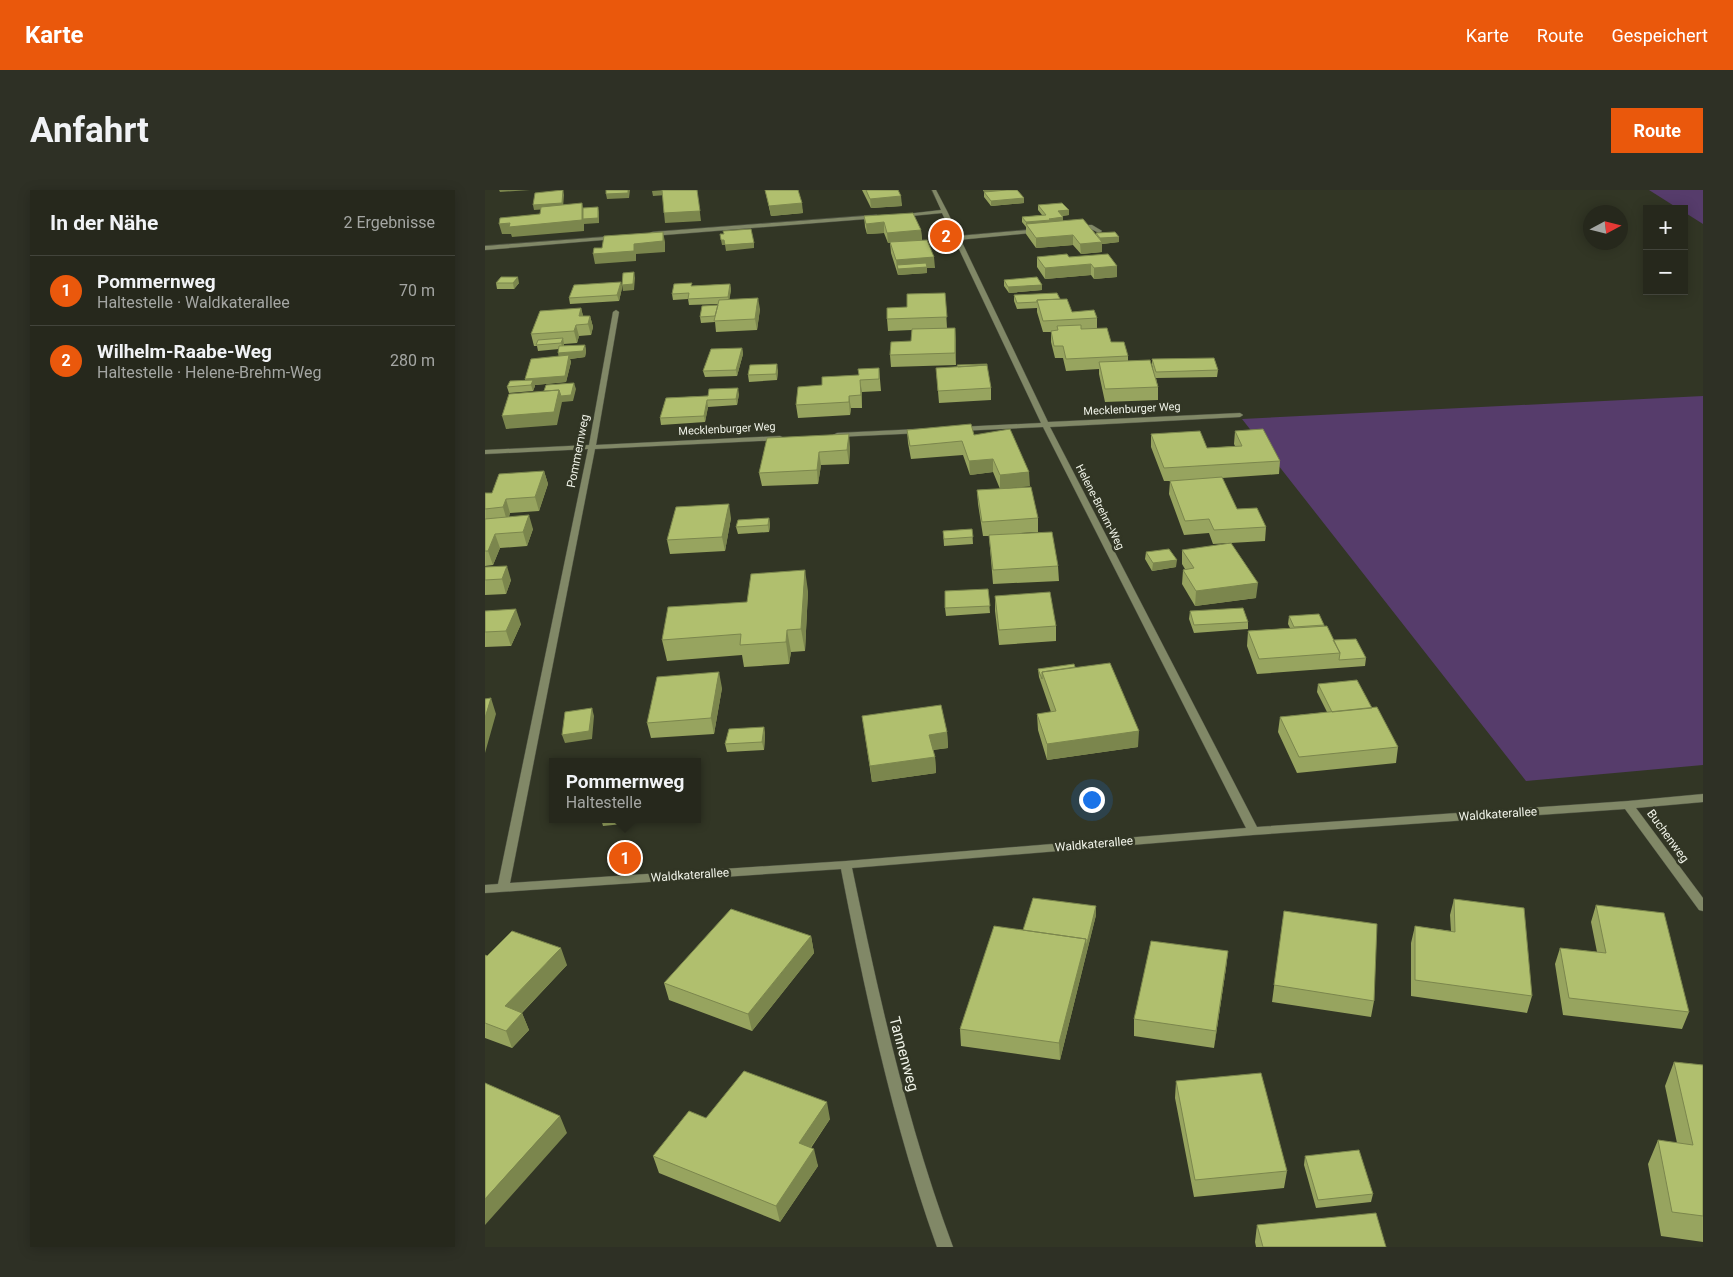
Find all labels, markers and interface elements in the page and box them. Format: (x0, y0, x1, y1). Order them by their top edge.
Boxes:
text: Karte (25, 21, 84, 49)
text: Karte (1466, 25, 1509, 46)
text: Route (1537, 25, 1584, 46)
text: Gespeichert (1612, 25, 1708, 46)
button: Route (1611, 108, 1703, 153)
text: Anfahrt (30, 110, 149, 151)
north arrow (1583, 205, 1628, 250)
map controls (1643, 205, 1688, 295)
button: + (1643, 205, 1688, 250)
text: In der Nähe (50, 211, 158, 235)
text: 2 Ergebnisse (343, 213, 435, 232)
pin: 2 (930, 217, 962, 255)
button: − (1643, 250, 1688, 295)
text: Pommernweg (97, 270, 216, 293)
text: 1 (61, 281, 71, 300)
text: 70 m (399, 281, 435, 300)
text: Haltestelle · Waldkaterallee (97, 293, 290, 312)
text: Wilhelm-Raabe-Weg (97, 340, 272, 363)
text: 2 (61, 351, 71, 370)
text: 280 m (390, 351, 435, 370)
text: Haltestelle · Helene-Brehm-Weg (97, 363, 322, 382)
street label: Mecklenburger Weg (1083, 400, 1181, 418)
street label: Pommernweg (564, 413, 592, 489)
street label: Mecklenburger Weg (678, 420, 776, 438)
street label: Helene-Brehm-Weg (1073, 462, 1127, 552)
popup (549, 758, 701, 823)
text: Pommernweg (566, 770, 684, 793)
your location (1079, 787, 1105, 813)
text: Haltestelle (566, 793, 642, 812)
street label: Waldkaterallee (1458, 804, 1538, 824)
street label: Buchenweg (1644, 807, 1692, 865)
street label: Waldkaterallee (1054, 834, 1134, 854)
pin: 1 (609, 839, 641, 877)
street label: Waldkaterallee (650, 865, 730, 885)
street label: Tannenweg (885, 1015, 923, 1093)

